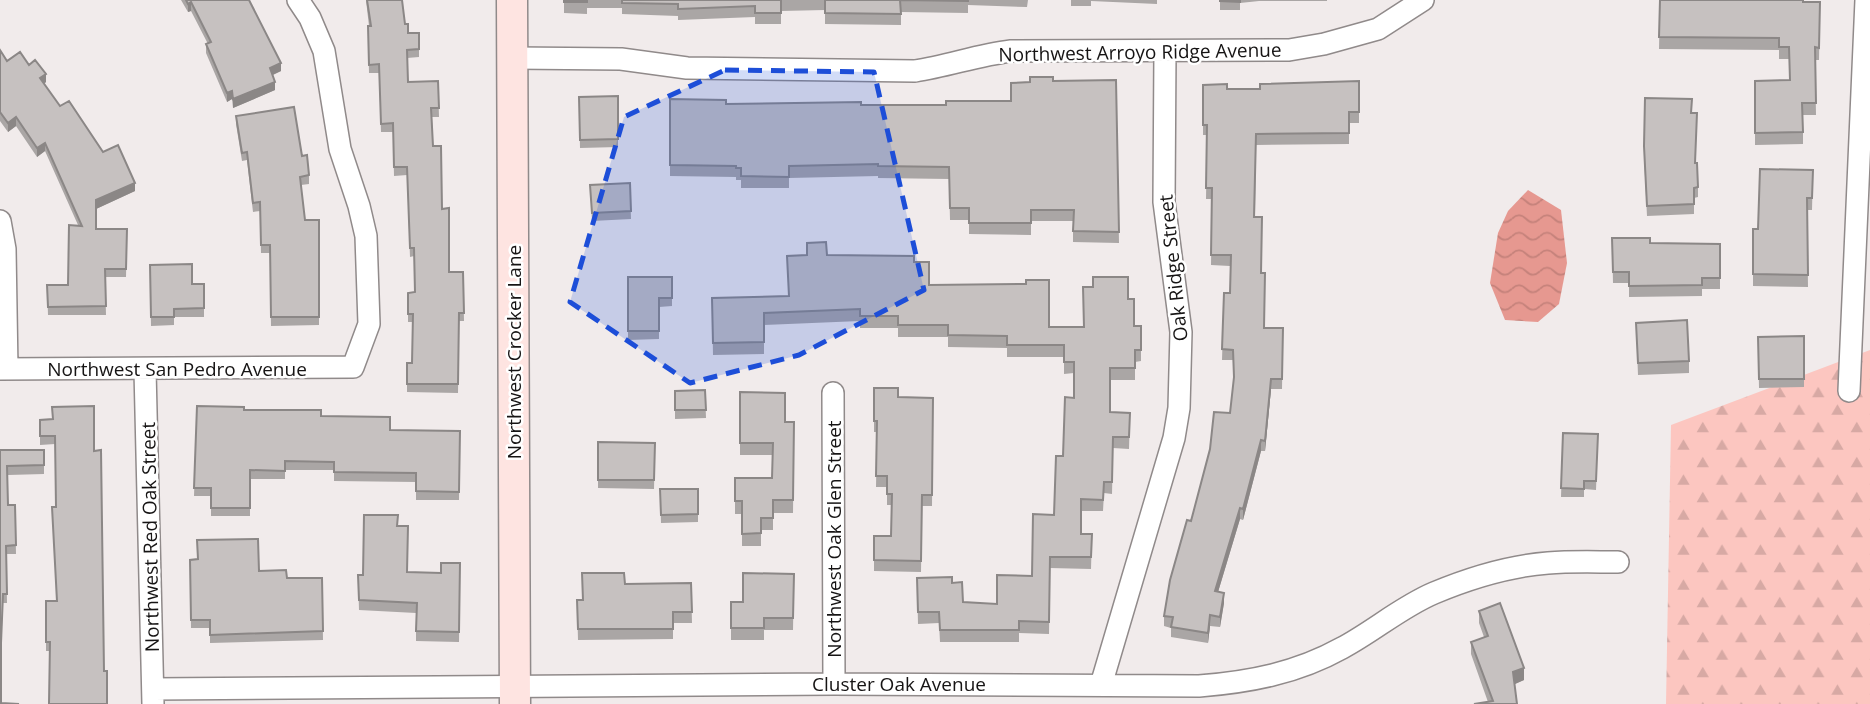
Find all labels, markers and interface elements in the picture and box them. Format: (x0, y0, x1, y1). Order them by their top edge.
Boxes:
street label: Northwest Arroyo Ridge Avenue (998, 37, 1282, 67)
street label: Oak Ridge Street (1152, 193, 1194, 343)
street label: Northwest Crocker Lane (501, 245, 527, 459)
street label: Northwest San Pedro Avenue (47, 356, 307, 382)
street label: Northwest Oak Glen Street (821, 420, 847, 658)
street label: Northwest Red Oak Street (135, 421, 165, 652)
street label: Cluster Oak Avenue (812, 671, 986, 697)

